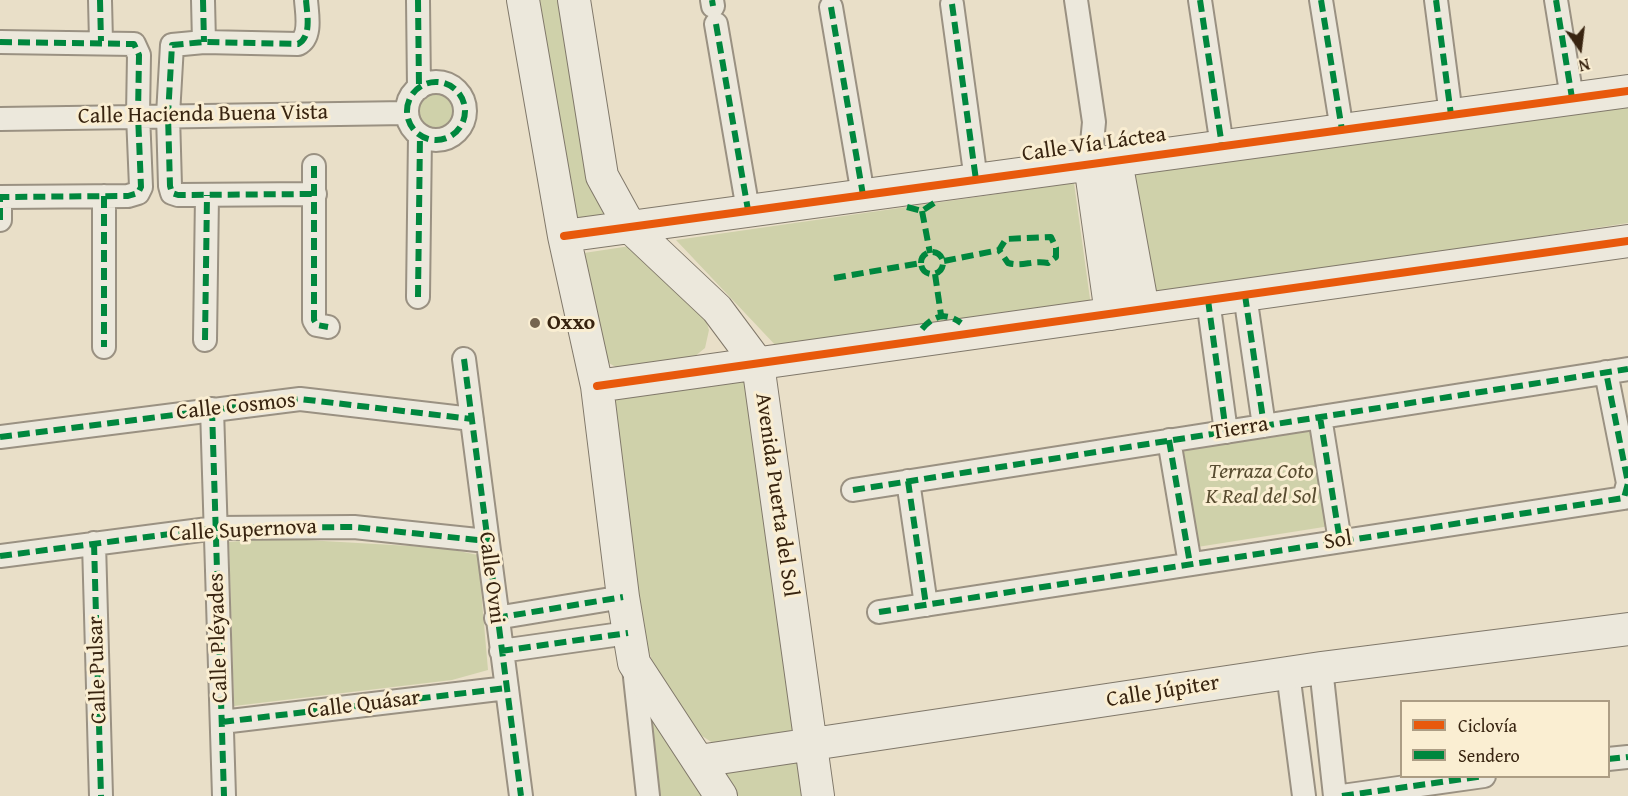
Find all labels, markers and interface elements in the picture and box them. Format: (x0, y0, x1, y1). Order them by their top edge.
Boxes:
north arrow (1550, 18, 1610, 78)
text: N (1576, 53, 1592, 78)
street label: Calle Hacienda Buena Vista (78, 100, 328, 130)
street label: Calle Vía Láctea (1020, 122, 1168, 168)
place label: Oxxo (547, 310, 595, 336)
marker: Oxxo (528, 316, 542, 330)
street label: Calle Cosmos (175, 388, 297, 426)
street label: Avenida Puerta del Sol (749, 391, 803, 599)
street label: Tierra (1210, 411, 1270, 447)
park label: Terraza Coto K Real del Sol (1205, 459, 1317, 511)
street label: Calle Supernova (168, 514, 318, 548)
street label: Sol (1322, 526, 1354, 556)
street label: Calle Ovni (472, 530, 510, 626)
street label: Calle Pléyades (204, 573, 234, 703)
street label: Calle Pulsar (83, 616, 113, 724)
street label: Calle Júpiter (1105, 670, 1221, 714)
street label: Calle Quásar (306, 685, 422, 725)
legend (1400, 700, 1610, 778)
text: Ciclovía (1458, 712, 1517, 739)
text: Sendero (1458, 742, 1520, 769)

